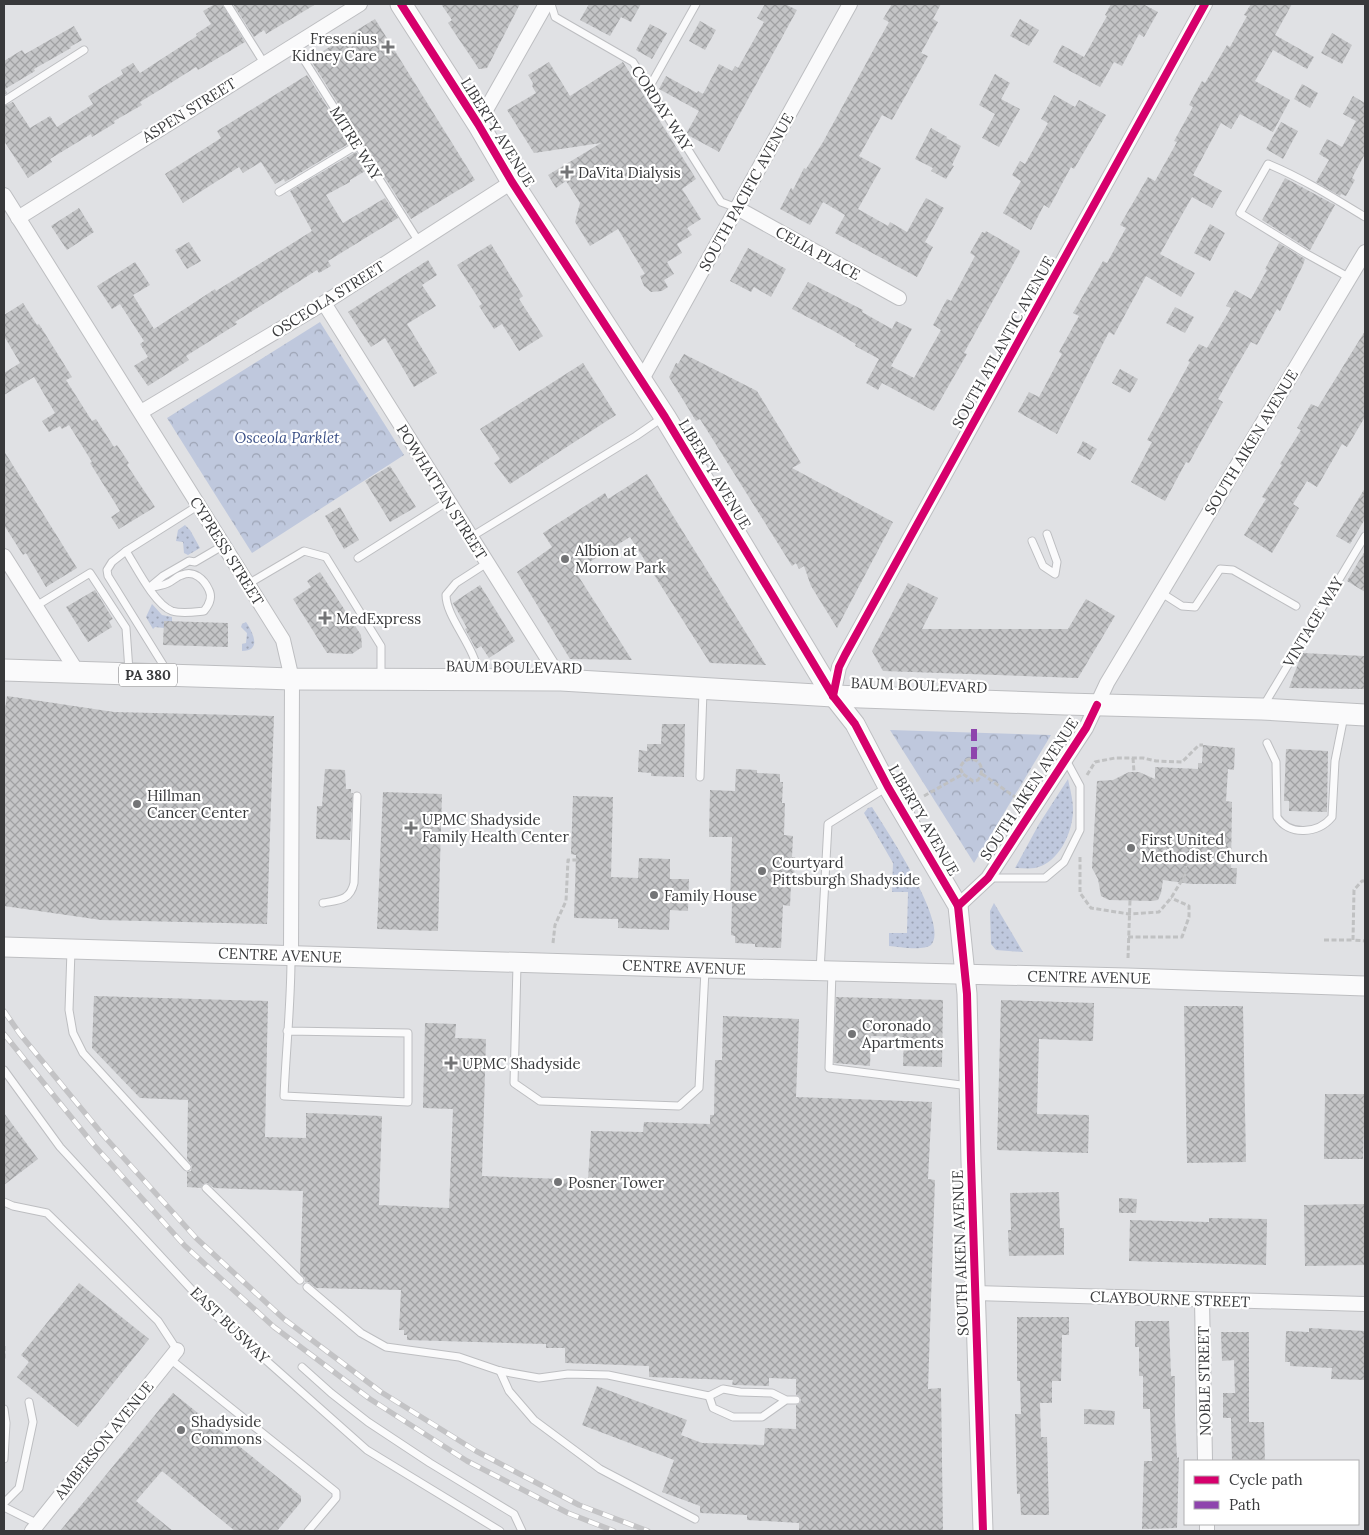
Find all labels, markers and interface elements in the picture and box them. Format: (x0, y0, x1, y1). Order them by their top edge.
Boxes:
place label: Fresenius Kidney Care (292, 29, 377, 65)
marker: Fresenius Kidney Care (381, 40, 395, 54)
street label: CORDAY WAY (627, 62, 697, 155)
street label: ASPEN STREET (138, 73, 240, 147)
street label: LIBERTY AVENUE (457, 74, 539, 190)
street label: MITRE WAY (326, 102, 387, 184)
street label: SOUTH PACIFIC AVENUE (695, 110, 797, 274)
place label: DaVita Dialysis (578, 163, 681, 182)
marker: DaVita Dialysis (560, 165, 574, 179)
street label: CELIA PLACE (772, 222, 864, 284)
street label: SOUTH ATLANTIC AVENUE (948, 252, 1058, 432)
street label: OSCEOLA STREET (268, 256, 389, 342)
street label: SOUTH AIKEN AVENUE (1200, 366, 1302, 518)
street label: LIBERTY AVENUE (675, 416, 755, 532)
street label: POWHATTAN STREET (393, 421, 492, 563)
park label: Osceola Parklet (234, 428, 340, 447)
street label: CYPRESS STREET (186, 493, 268, 609)
place label: Albion at Morrow Park (574, 541, 666, 577)
marker: Albion at Morrow Park (559, 553, 571, 565)
street label: VINTAGE WAY (1278, 573, 1348, 672)
place label: MedExpress (336, 609, 421, 628)
marker: MedExpress (318, 611, 332, 625)
street label: BAUM BOULEVARD (446, 656, 582, 678)
road number: PA 380 (119, 664, 177, 686)
street label: BAUM BOULEVARD (850, 673, 988, 697)
street label: SOUTH AIKEN AVENUE (976, 714, 1082, 864)
street label: LIBERTY AVENUE (885, 761, 963, 879)
place label: Hillman Cancer Center (147, 786, 249, 822)
marker: Hillman Cancer Center (131, 798, 143, 810)
place label: UPMC Shadyside Family Health Center (422, 810, 569, 846)
marker: UPMC Shadyside Family Health Center (404, 821, 418, 835)
place label: First United Methodist Church (1141, 830, 1268, 866)
marker: First United Methodist Church (1125, 842, 1137, 854)
place label: Courtyard Pittsburgh Shadyside (772, 853, 920, 889)
marker: Courtyard Pittsburgh Shadyside (756, 865, 768, 877)
place label: Family House (664, 886, 757, 905)
marker: Family House (648, 889, 660, 901)
street label: CENTRE AVENUE (218, 943, 342, 967)
street label: CENTRE AVENUE (622, 955, 746, 979)
street label: CENTRE AVENUE (1027, 966, 1151, 988)
place label: Coronado Apartments (861, 1016, 944, 1052)
marker: Coronado Apartments (846, 1028, 858, 1040)
place label: UPMC Shadyside (462, 1054, 581, 1073)
marker: UPMC Shadyside (444, 1056, 458, 1070)
street label: SOUTH AIKEN AVENUE (948, 1170, 972, 1336)
place label: Posner Tower (568, 1173, 665, 1192)
marker: Posner Tower (552, 1176, 564, 1188)
street label: EAST BUSWAY (187, 1283, 274, 1368)
street label: CLAYBOURNE STREET (1090, 1287, 1251, 1311)
street label: NOBLE STREET (1194, 1325, 1214, 1436)
street label: AMBERSON AVENUE (50, 1377, 158, 1504)
place label: Shadyside Commons (191, 1412, 262, 1448)
marker: Shadyside Commons (175, 1424, 187, 1436)
legend (1184, 1460, 1359, 1525)
text: Cycle path (1229, 1470, 1303, 1489)
text: Path (1229, 1495, 1260, 1514)

